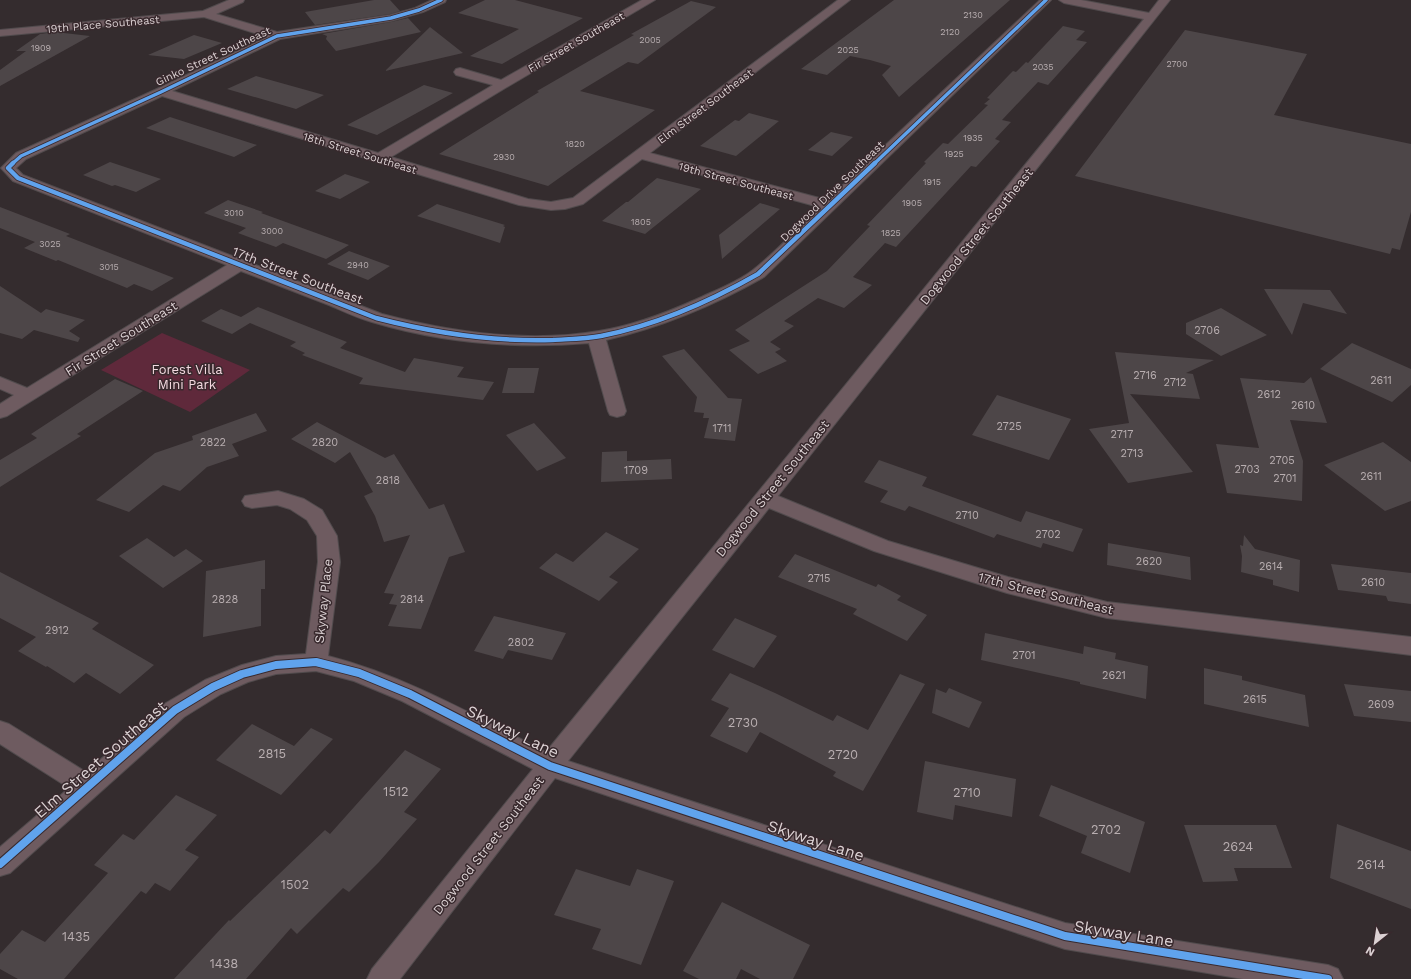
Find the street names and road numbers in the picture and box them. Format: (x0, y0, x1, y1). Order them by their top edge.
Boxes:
street label: Fir Street Southeast (526, 9, 627, 75)
street label: 19th Place Southeast (46, 13, 161, 36)
street label: Ginko Street Southeast (153, 24, 273, 89)
street label: Elm Street Southeast (655, 66, 756, 147)
street label: 18th Street Southeast (302, 130, 419, 177)
street label: Dogwood Drive Southeast (778, 138, 887, 244)
street label: 19th Street Southeast (677, 160, 795, 203)
street label: Dogwood Street Southeast (917, 165, 1036, 308)
street label: 17th Street Southeast (230, 244, 366, 308)
street label: Fir Street Southeast (63, 298, 180, 379)
street label: Dogwood Street Southeast (713, 417, 832, 560)
street label: Skyway Place (312, 558, 335, 644)
street label: 17th Street Southeast (977, 569, 1115, 618)
street label: Elm Street Southeast (30, 697, 171, 822)
street label: Skyway Lane (463, 701, 562, 762)
street label: Dogwood Street Southeast (430, 773, 547, 917)
street label: Skyway Lane (765, 816, 867, 865)
street label: Skyway Lane (1073, 916, 1175, 951)

